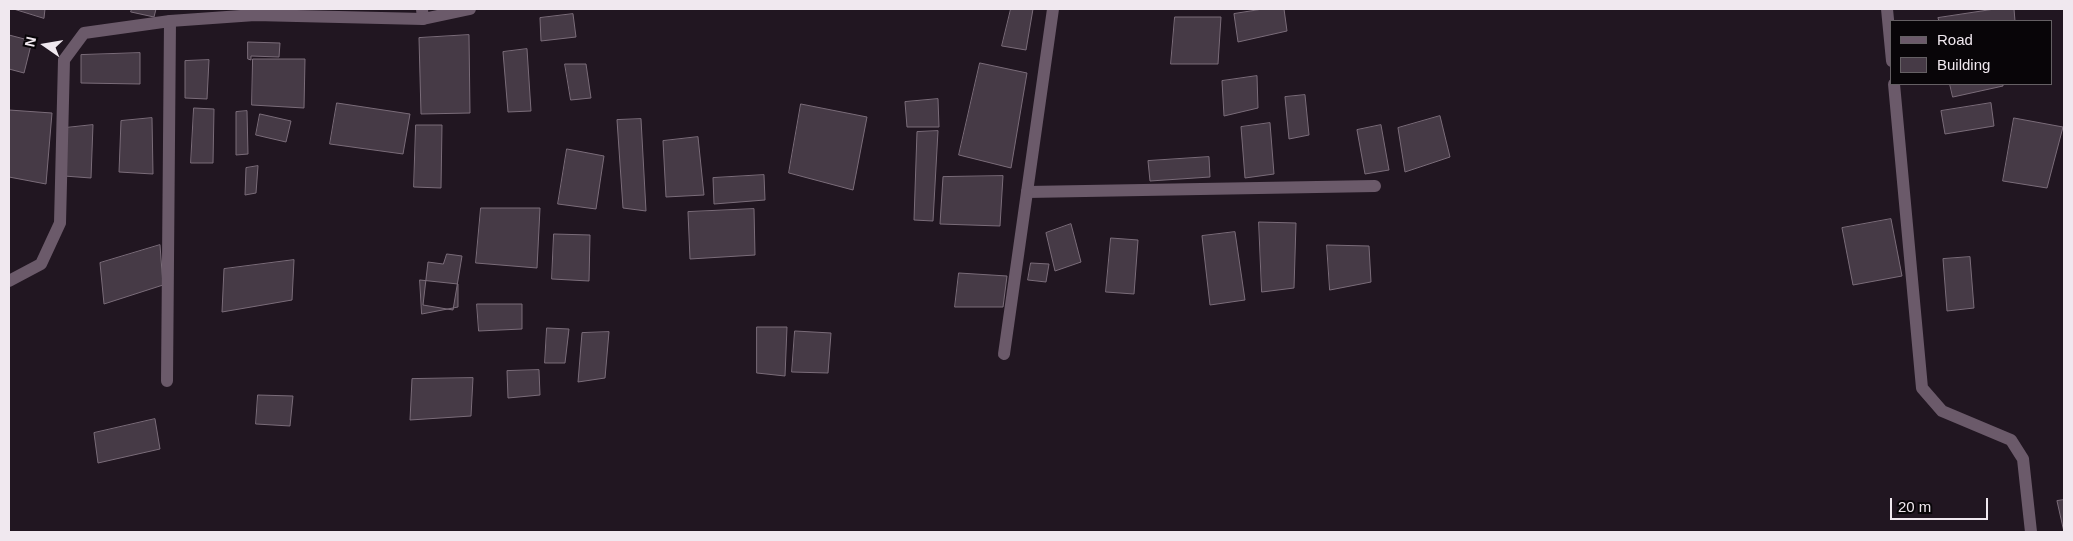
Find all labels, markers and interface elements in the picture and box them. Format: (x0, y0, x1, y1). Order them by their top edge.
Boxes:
north arrow (20, 20, 70, 70)
legend (1890, 20, 2053, 85)
text: Road (1937, 31, 1973, 48)
text: N (21, 35, 39, 48)
text: Building (1937, 56, 1990, 73)
scale bar (1893, 488, 1990, 520)
text: 20 m (1898, 498, 1931, 515)

